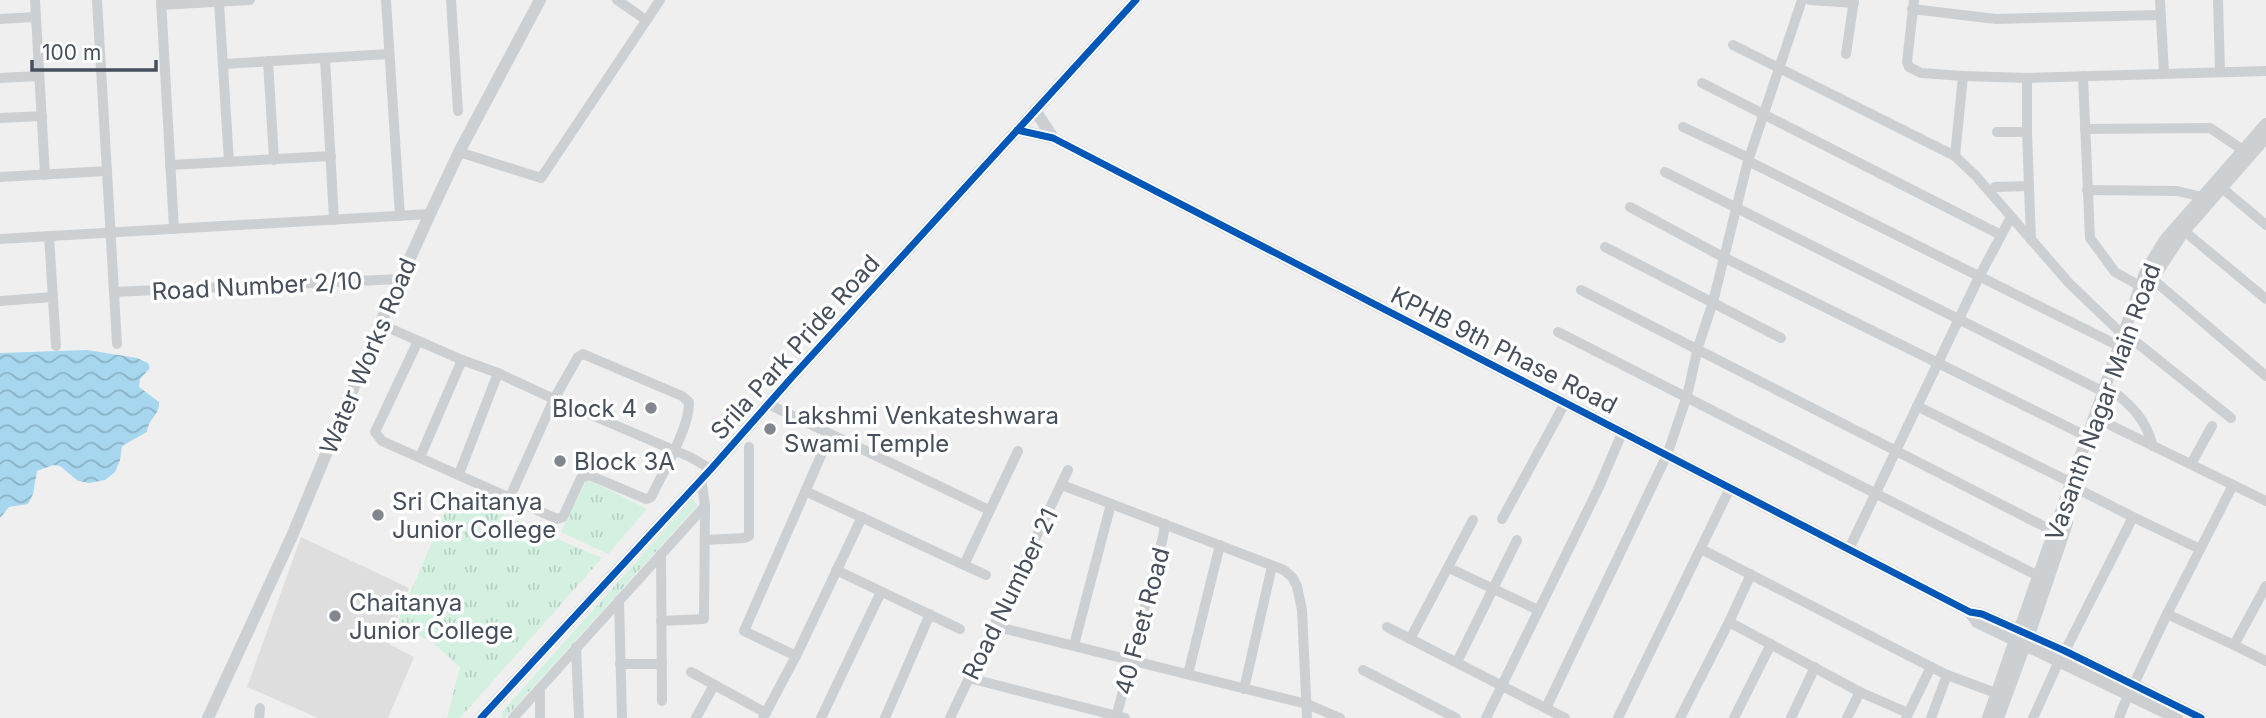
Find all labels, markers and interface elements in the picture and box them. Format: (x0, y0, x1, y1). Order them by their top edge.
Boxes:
scale bar (32, 28, 156, 72)
text: 100 m (42, 40, 101, 65)
street label: Srila Park Pride Road (704, 249, 886, 445)
street label: Water Works Road (314, 254, 422, 458)
street label: Vasanth Nagar Main Road (2039, 259, 2167, 545)
street label: Road Number 2/10 (151, 266, 363, 306)
street label: KPHB 9th Phase Road (1386, 280, 1622, 420)
place label: Block 4 (552, 394, 637, 423)
marker: Block 4 (643, 400, 659, 416)
place label: Lakshmi Venkateshwara Swami Temple (784, 401, 1059, 458)
marker: Lakshmi Venkateshwara Swami Temple (762, 421, 778, 437)
place label: Block 3A (574, 447, 675, 476)
marker: Block 3A (552, 453, 568, 469)
place label: Sri Chaitanya Junior College (392, 487, 556, 544)
street label: Road Number 21 (956, 504, 1064, 684)
marker: Sri Chaitanya Junior College (370, 507, 386, 523)
street label: 40 Feet Road (1108, 544, 1176, 698)
place label: Chaitanya Junior College (349, 588, 513, 645)
marker: Chaitanya Junior College (327, 608, 343, 624)

